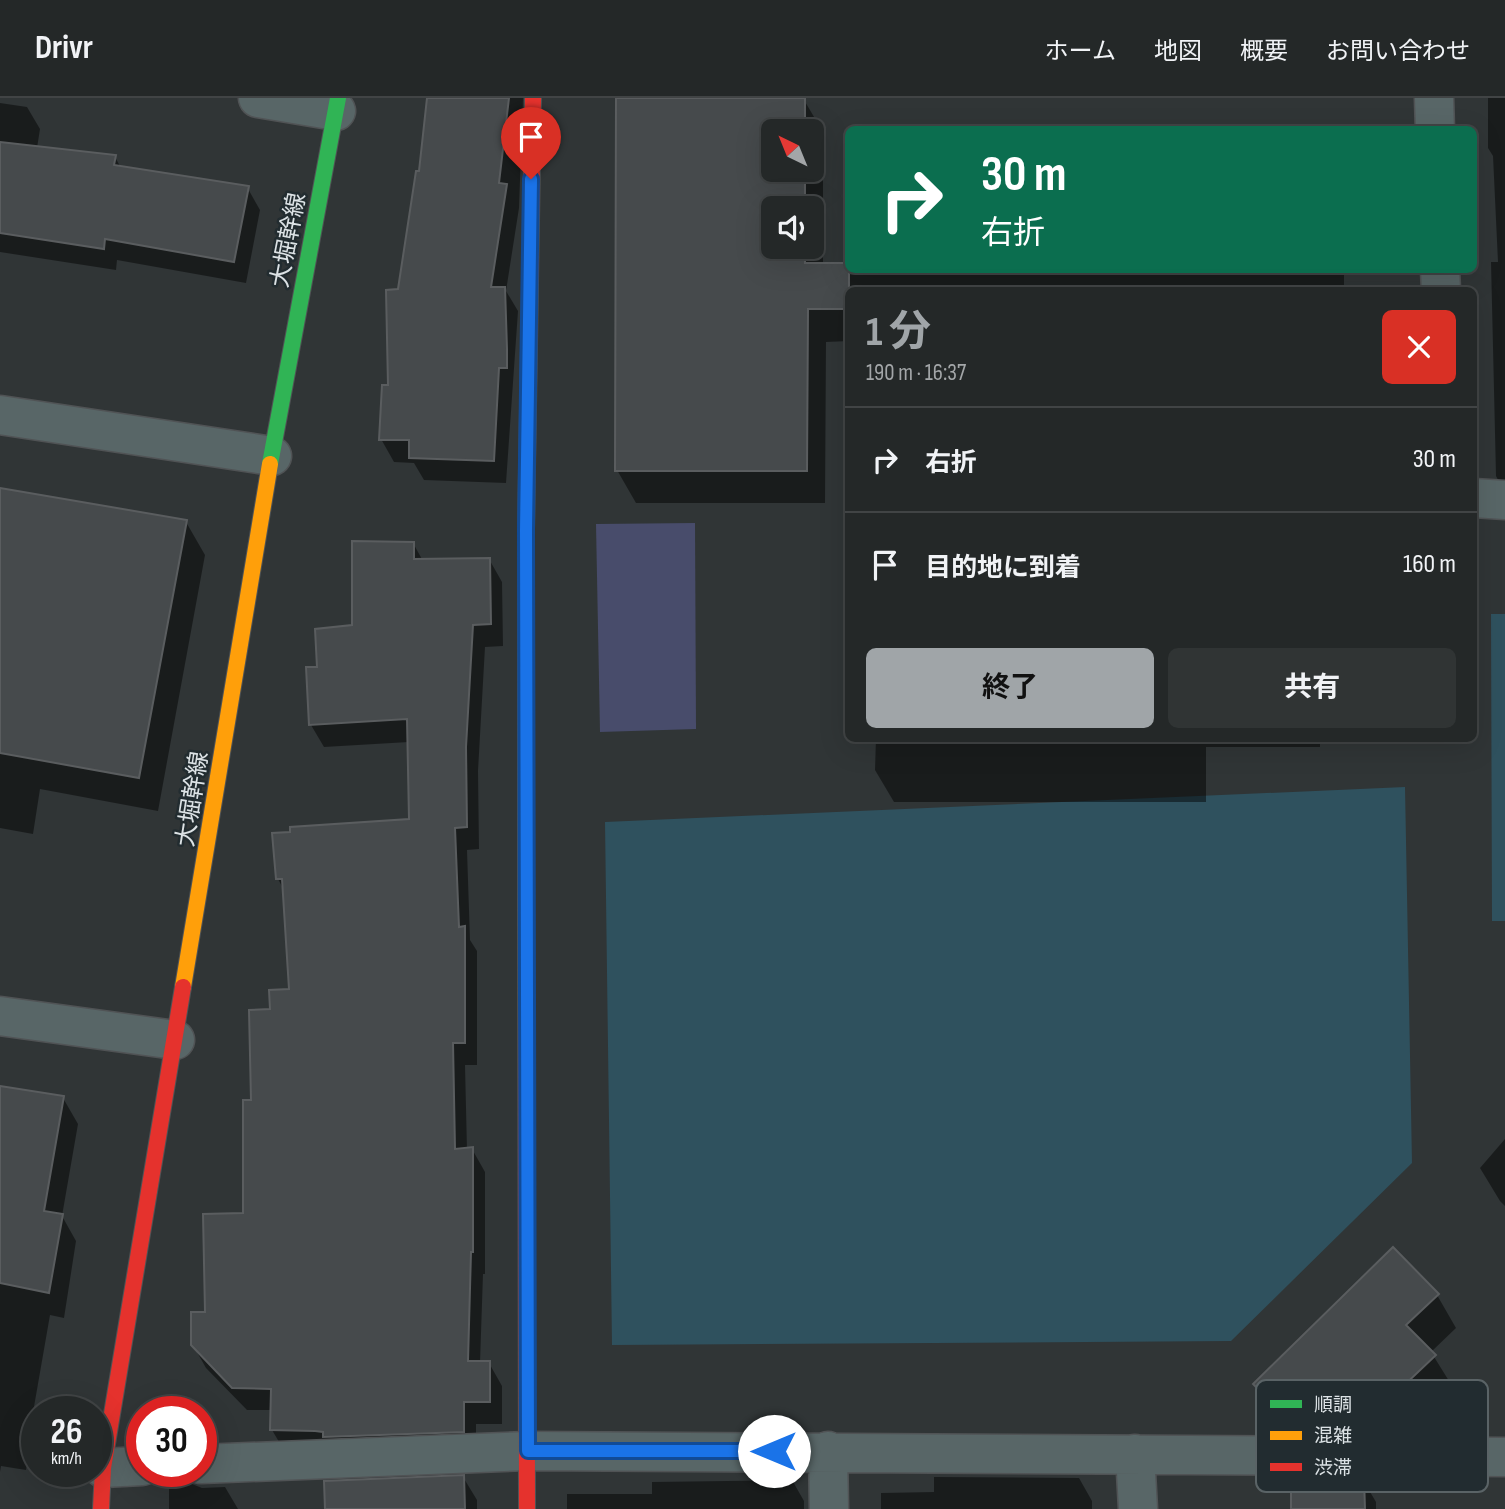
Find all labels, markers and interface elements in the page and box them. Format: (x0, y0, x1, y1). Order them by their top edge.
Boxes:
text: Drivr (35, 28, 93, 68)
text: ホーム (1045, 37, 1116, 66)
text: 地図 (1154, 37, 1202, 66)
text: 概要 (1240, 37, 1288, 66)
text: お問い合わせ (1326, 37, 1470, 66)
pin (501, 107, 561, 179)
icon: arrive (512, 118, 550, 156)
north arrow (761, 119, 824, 182)
map controls (761, 119, 824, 259)
text: 30 m (981, 146, 1066, 205)
icon: right (866, 154, 957, 245)
street label: 大堀幹線 (265, 190, 312, 290)
button: sound (761, 196, 824, 259)
text: 右折 (981, 214, 1045, 253)
text: 1 分 (866, 307, 931, 358)
button: close (1382, 310, 1456, 384)
text: 190 m · 16:37 (866, 359, 966, 387)
icon: right (866, 441, 904, 479)
text: 30 m (1413, 444, 1456, 475)
text: 右折 (925, 448, 977, 479)
icon: arrive (866, 546, 904, 584)
text: 160 m (1403, 549, 1456, 580)
text: 目的地に到着 (925, 553, 1081, 584)
button: 終了 (866, 648, 1154, 728)
button: 共有 (1168, 648, 1456, 728)
street label: 大堀幹線 (171, 749, 214, 849)
legend (1256, 1380, 1488, 1492)
text: 順調 (1314, 1394, 1352, 1417)
speed limit sign: 30 (126, 1396, 217, 1487)
text: 26 (51, 1411, 82, 1454)
position arrow (737, 1414, 811, 1488)
text: 混雑 (1314, 1425, 1352, 1448)
text: km/h (51, 1448, 82, 1469)
text: 渋滞 (1314, 1457, 1352, 1480)

